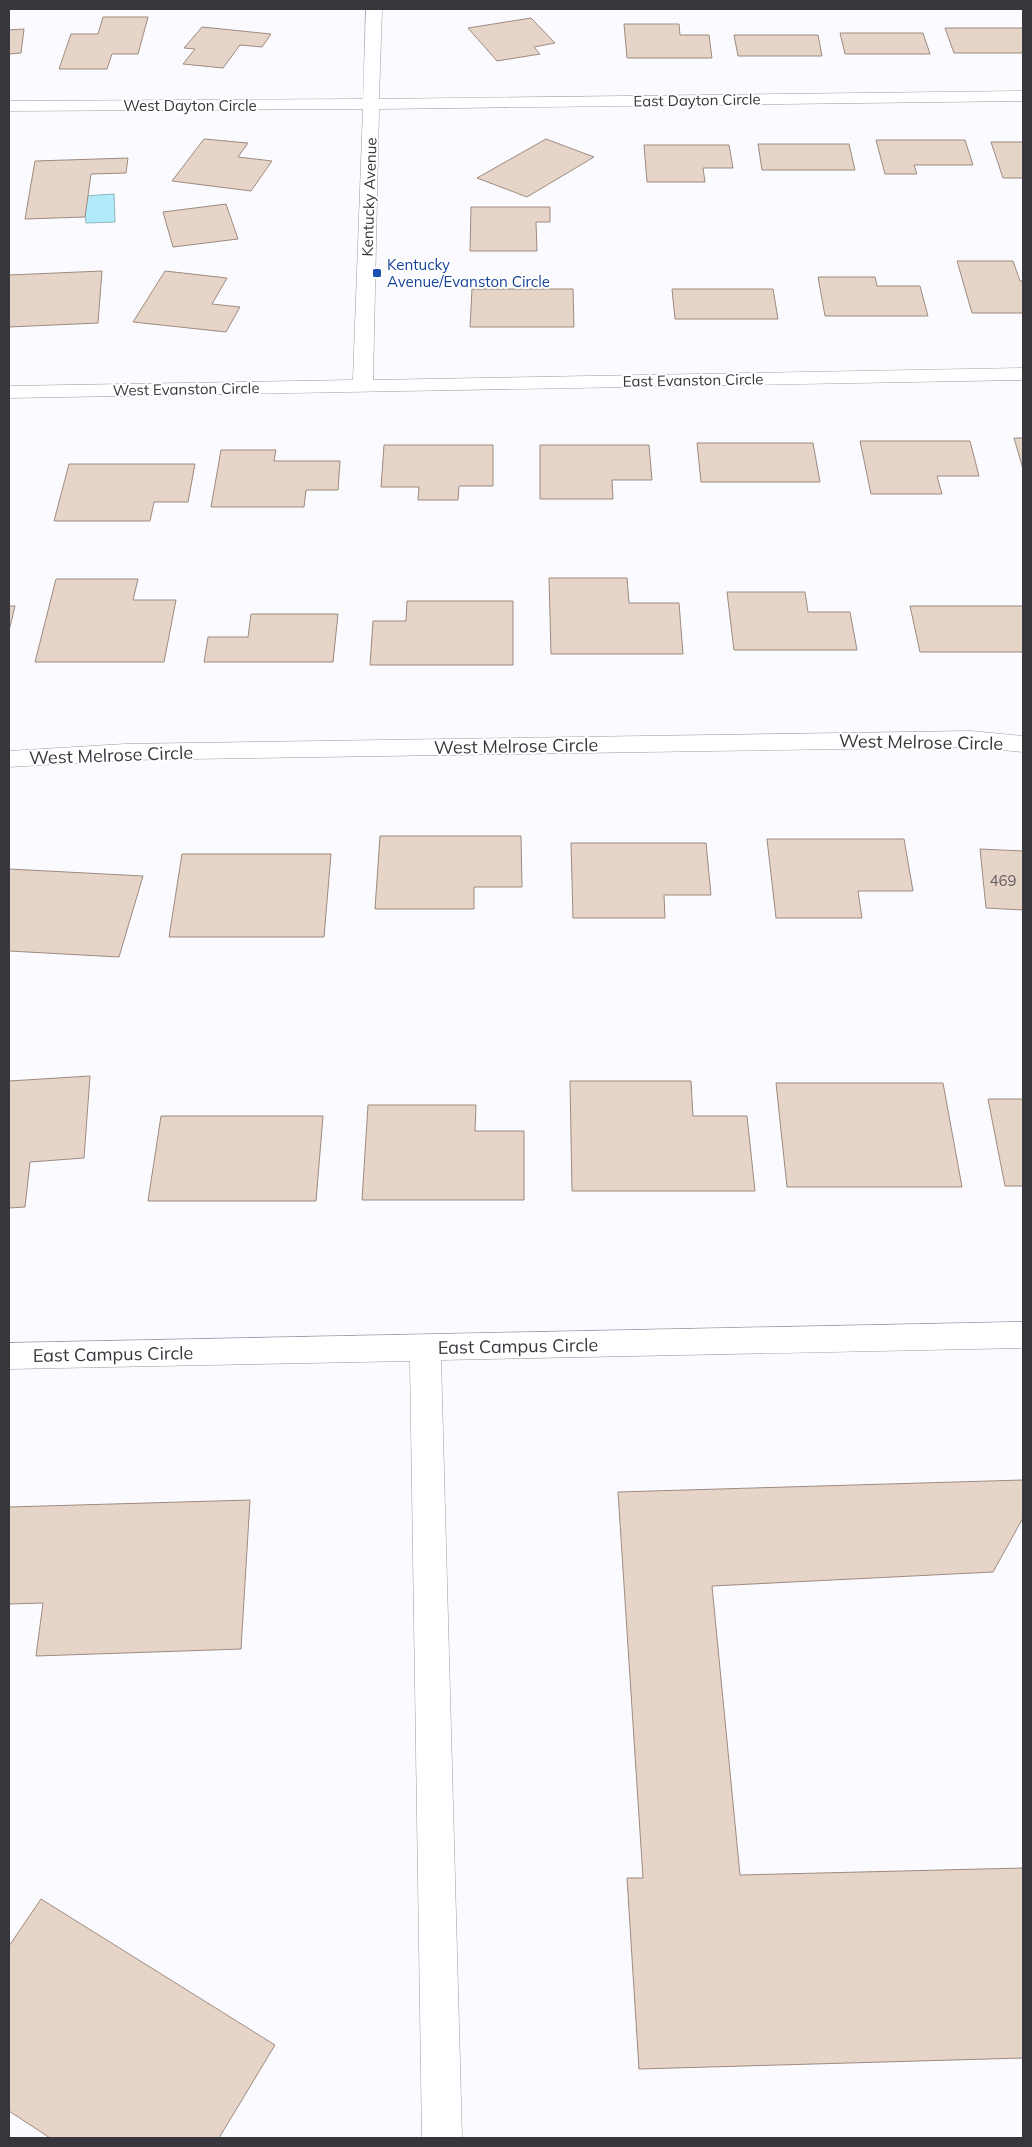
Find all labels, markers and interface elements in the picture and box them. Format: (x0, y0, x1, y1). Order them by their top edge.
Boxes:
street label: East Dayton Circle (633, 89, 761, 111)
street label: West Dayton Circle (123, 96, 257, 115)
street label: Kentucky Avenue (357, 137, 381, 257)
place label: Kentucky Avenue/Evanston Circle (387, 255, 550, 291)
marker: Kentucky Avenue/Evanston Circle (371, 267, 383, 279)
street label: East Evanston Circle (623, 369, 763, 391)
street label: West Evanston Circle (112, 378, 260, 400)
street label: West Melrose Circle (839, 729, 1003, 755)
street label: West Melrose Circle (434, 733, 598, 759)
street label: West Melrose Circle (29, 741, 193, 769)
house number: 469 (989, 871, 1017, 890)
street label: East Campus Circle (438, 1333, 598, 1359)
street label: East Campus Circle (33, 1341, 193, 1367)

